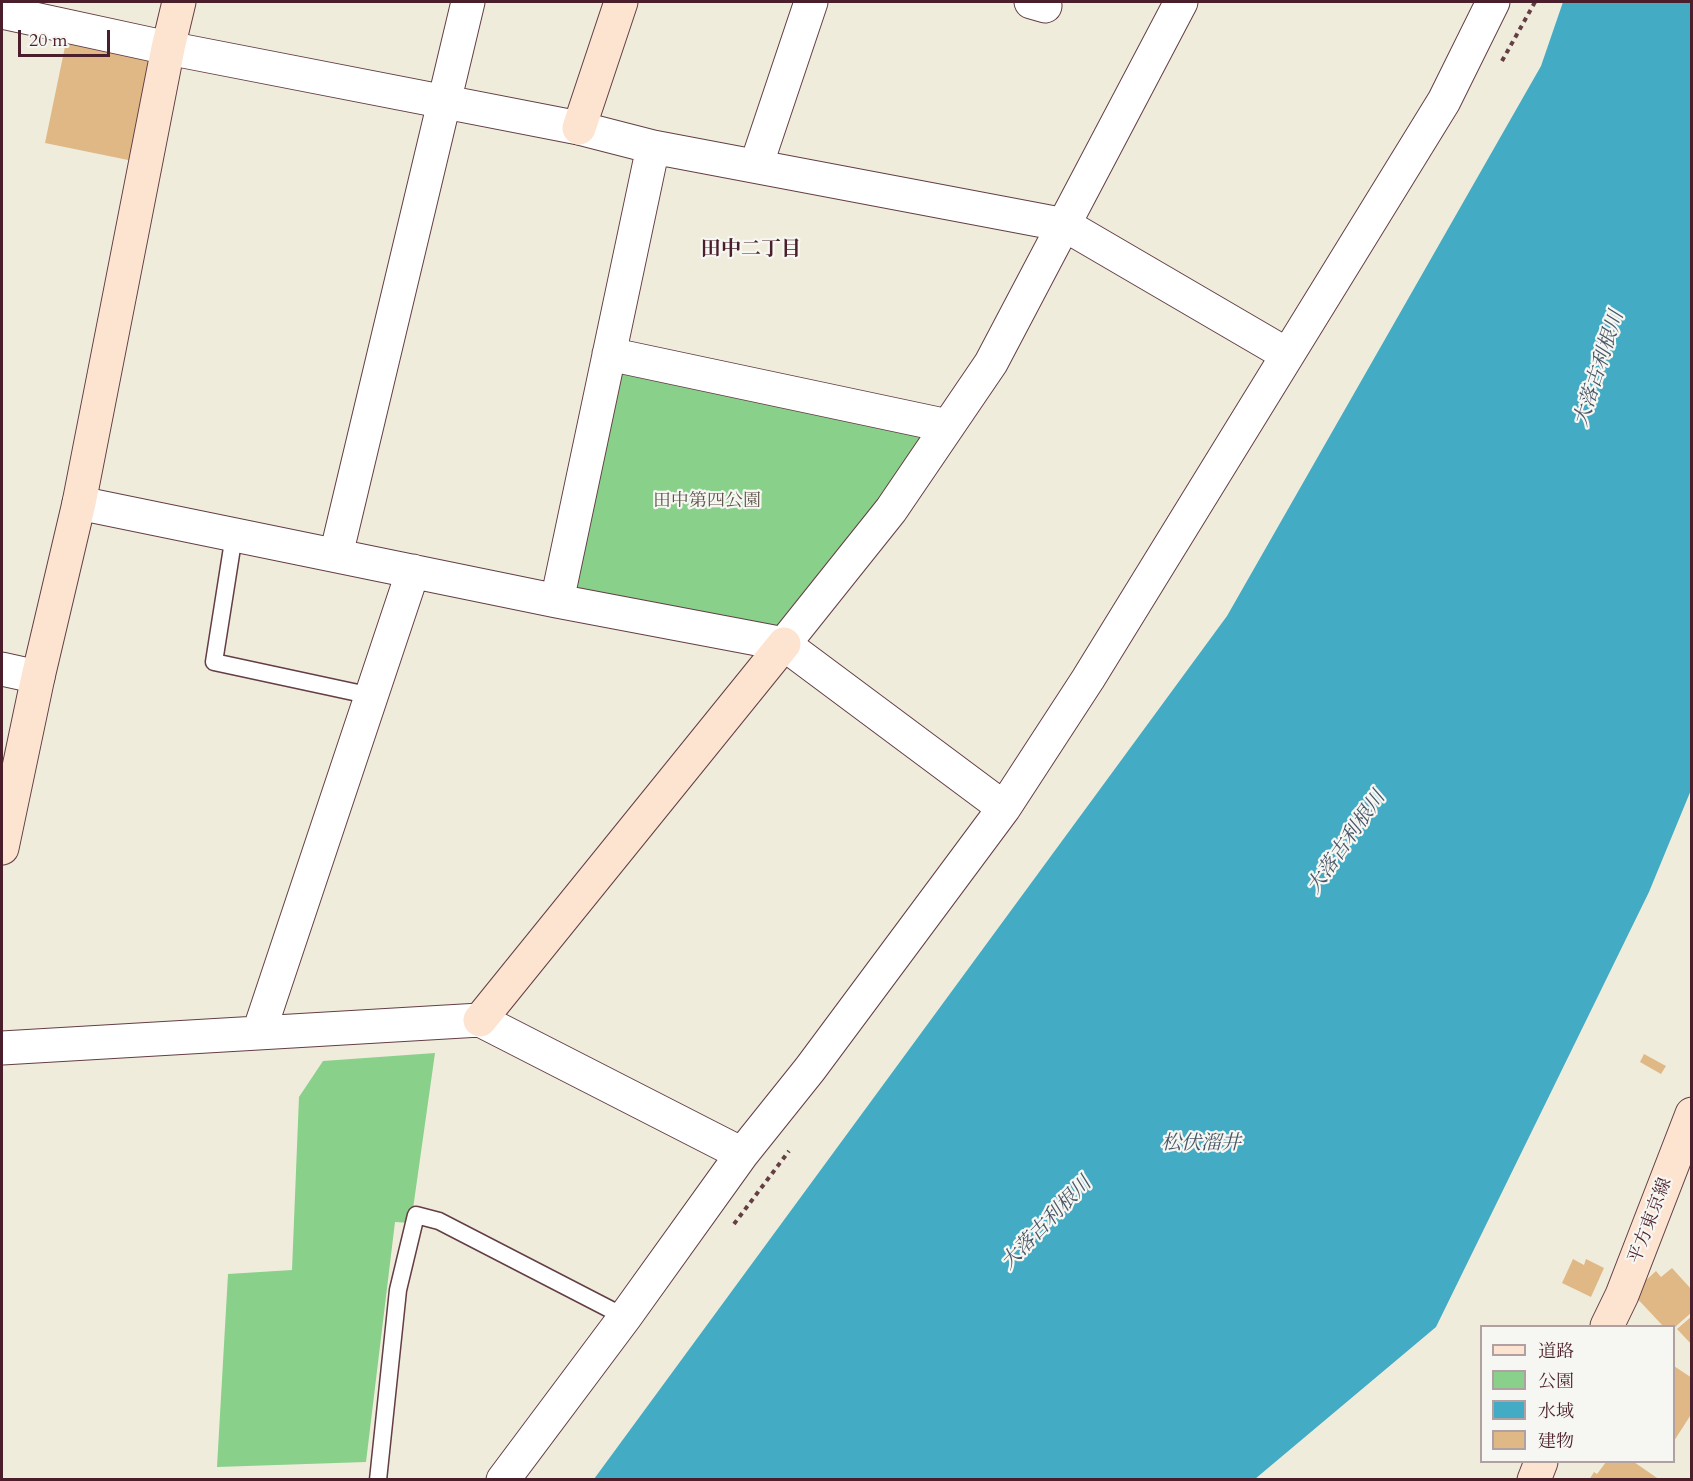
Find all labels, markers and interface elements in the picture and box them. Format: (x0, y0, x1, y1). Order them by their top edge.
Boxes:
scale bar (21, 18, 112, 56)
text: 20 m (29, 28, 68, 53)
district label: 田中二丁目 (701, 238, 801, 262)
water label: 大落古利根川 (1570, 308, 1630, 430)
park label: 田中第四公園 (653, 491, 761, 513)
water label: 大落古利根川 (1303, 787, 1391, 899)
water label: 松伏溜井 (1161, 1132, 1241, 1156)
water label: 大落古利根川 (997, 1173, 1097, 1275)
street label: 平方東京線 (1625, 1175, 1677, 1267)
legend (1480, 1325, 1675, 1463)
text: 道路 (1538, 1339, 1574, 1364)
text: 公園 (1538, 1369, 1574, 1394)
text: 水域 (1538, 1399, 1574, 1424)
text: 建物 (1538, 1429, 1574, 1454)

